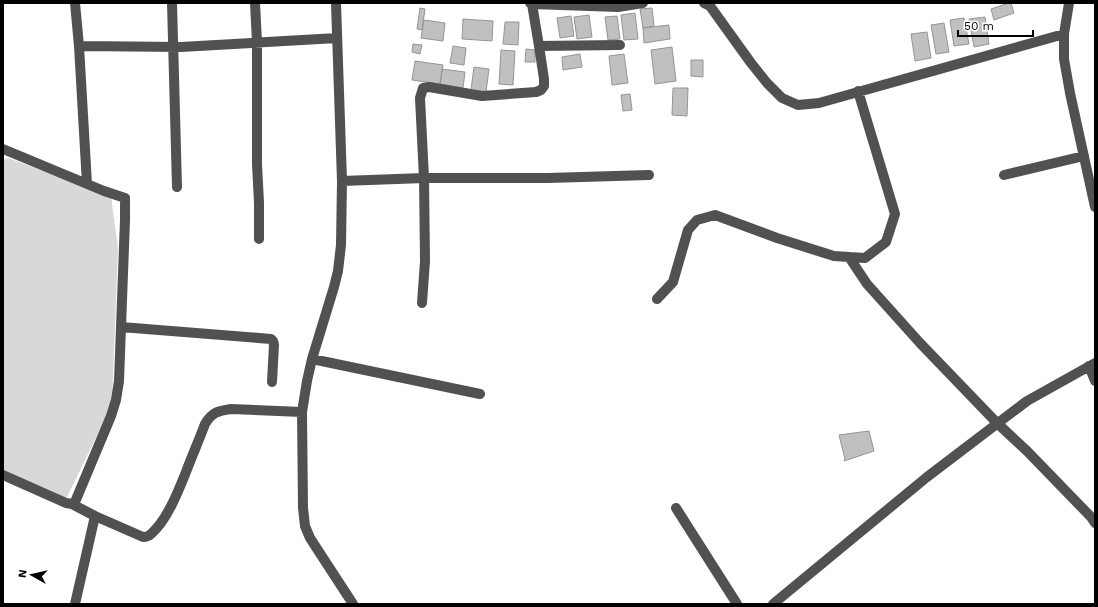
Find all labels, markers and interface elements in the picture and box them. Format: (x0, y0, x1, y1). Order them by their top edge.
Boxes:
scale bar (958, 12, 1033, 38)
text: 50 m (964, 19, 994, 33)
north arrow (12, 555, 52, 595)
text: N (16, 569, 30, 579)

